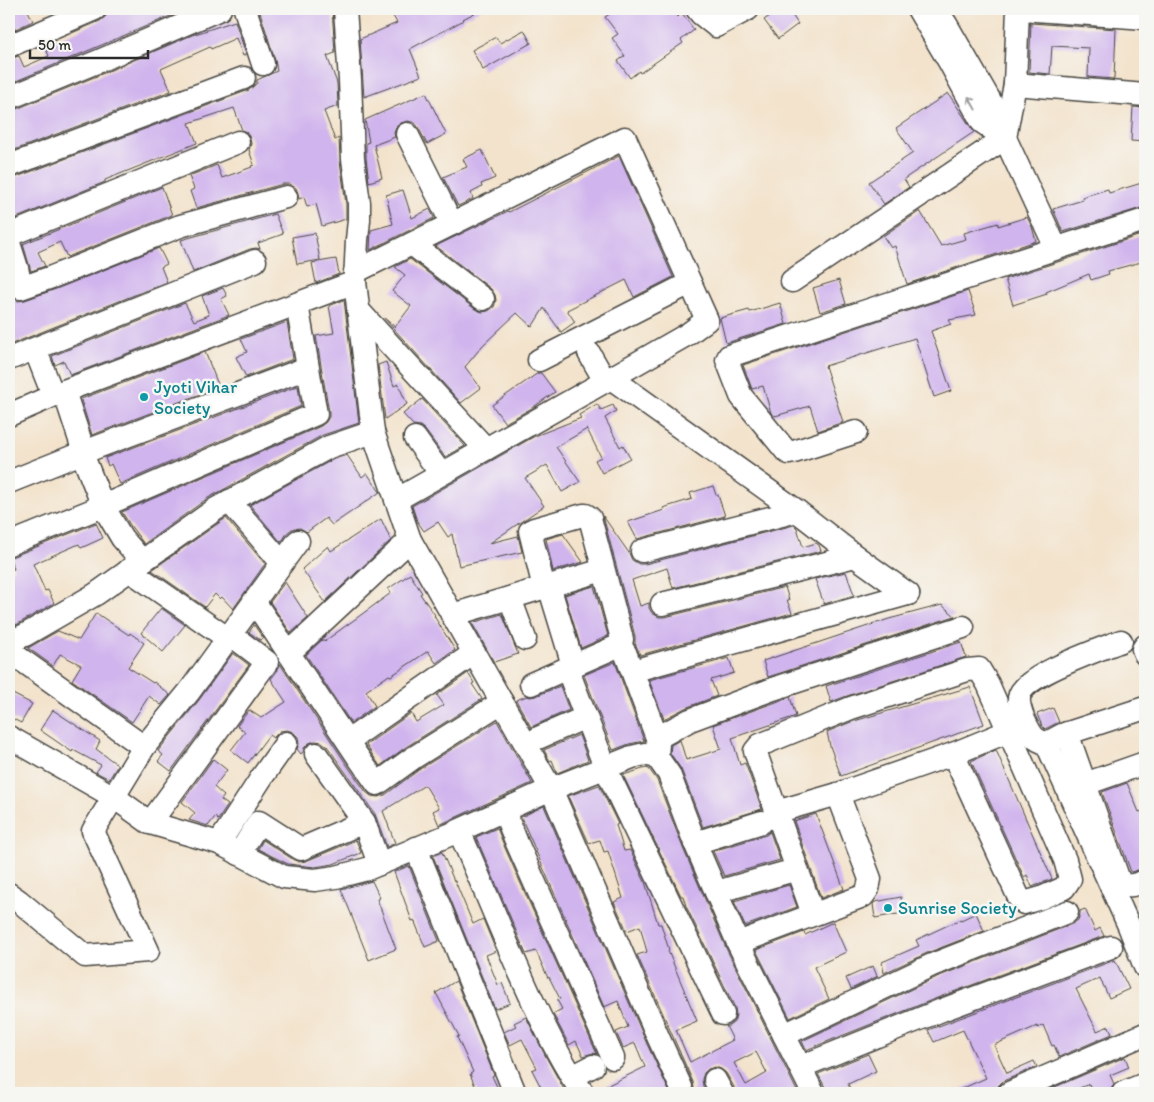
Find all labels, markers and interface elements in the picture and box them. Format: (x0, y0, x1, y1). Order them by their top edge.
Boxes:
scale bar (30, 28, 148, 60)
text: 50 m (38, 36, 71, 54)
one-way arrow (967, 96, 977, 111)
place label: Jyoti Vihar Society (154, 376, 238, 419)
marker: Jyoti Vihar Society (138, 391, 150, 403)
place label: Sunrise Society (898, 897, 1017, 919)
marker: Sunrise Society (882, 902, 894, 914)

